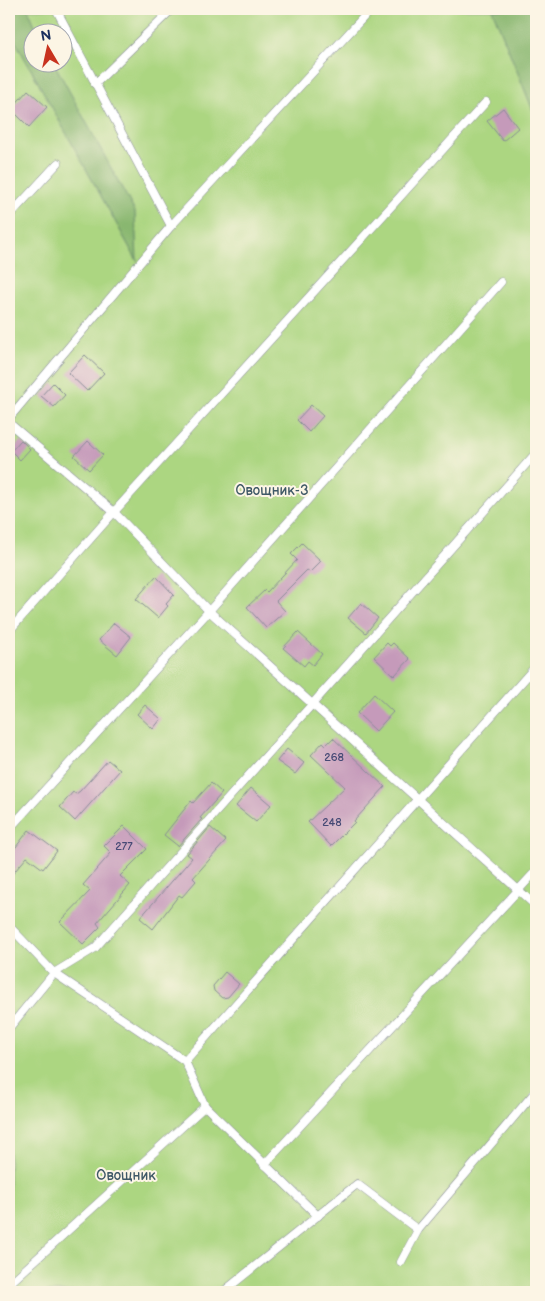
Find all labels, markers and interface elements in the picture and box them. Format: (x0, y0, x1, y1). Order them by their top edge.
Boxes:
north arrow (22, 22, 72, 72)
text: N (40, 26, 53, 45)
park label: Овощник-3 (235, 482, 309, 499)
house number: 268 (324, 751, 344, 764)
house number: 248 (322, 816, 342, 829)
house number: 277 (115, 840, 133, 853)
park label: Овощник (96, 1167, 156, 1184)

